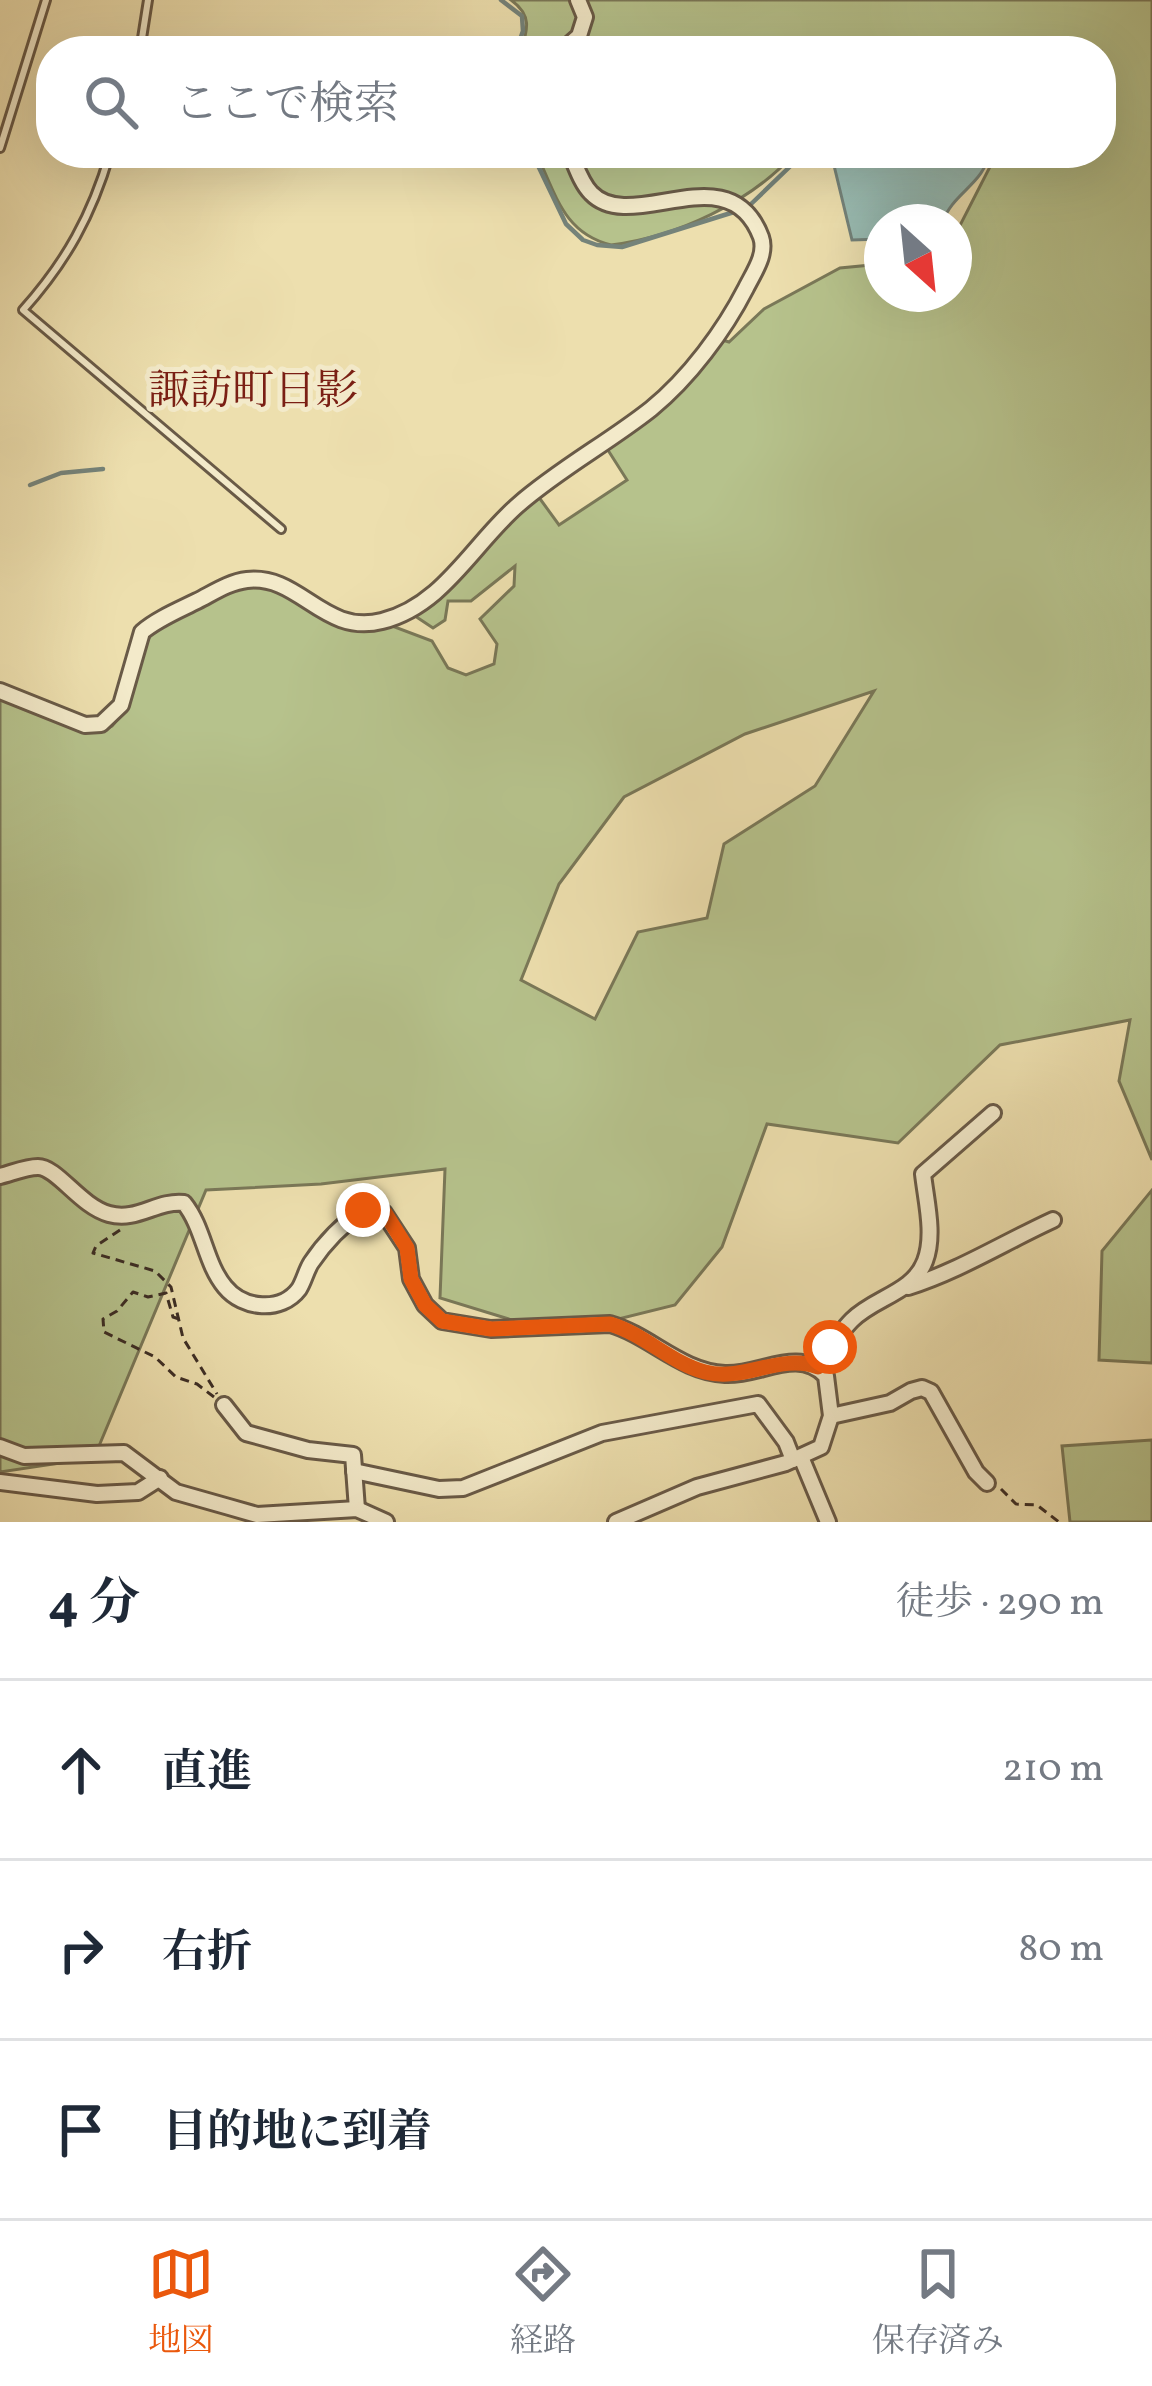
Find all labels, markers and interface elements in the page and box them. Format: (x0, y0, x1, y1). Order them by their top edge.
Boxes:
search box (36, 36, 1116, 168)
icon: search (78, 69, 144, 135)
text: ここで検索 (174, 75, 399, 138)
north arrow (864, 204, 972, 312)
district label: 諏訪町日影 (148, 364, 358, 423)
route end (336, 1183, 390, 1237)
route start (803, 1320, 857, 1374)
text: 4 分 (48, 1570, 140, 1641)
text: 徒歩 · 290 m (895, 1577, 1104, 1631)
icon: ahead (48, 1737, 114, 1803)
text: 直進 (162, 1743, 252, 1806)
text: 210 m (1002, 1743, 1104, 1797)
icon: right (48, 1917, 114, 1983)
text: 右折 (162, 1923, 252, 1986)
text: 80 m (1018, 1923, 1104, 1977)
icon: arrive (48, 2097, 114, 2163)
text: 目的地に到着 (162, 2103, 432, 2166)
tab: 地図 (148, 2241, 214, 2366)
tab: 経路 (510, 2241, 576, 2366)
tab: 保存済み (872, 2241, 1004, 2366)

